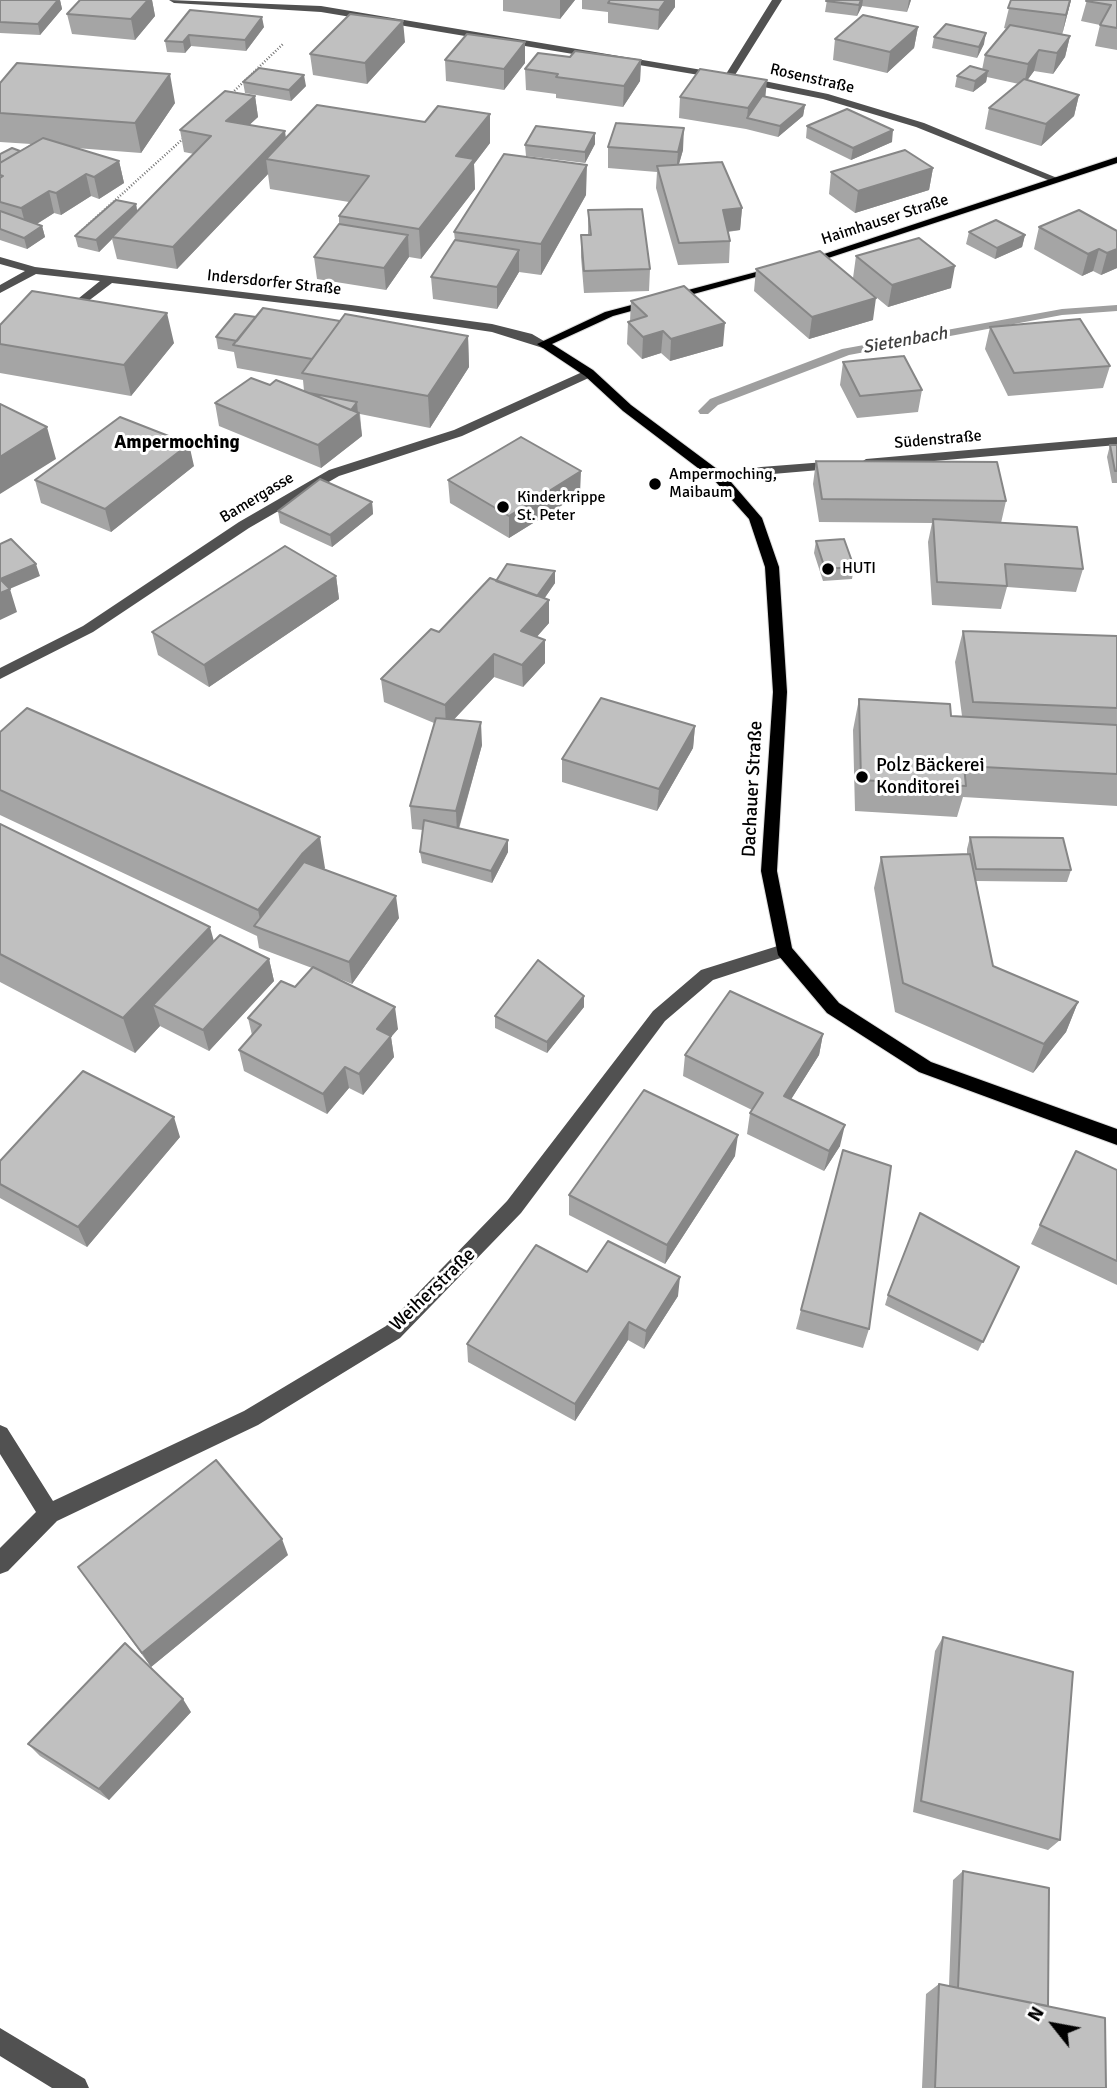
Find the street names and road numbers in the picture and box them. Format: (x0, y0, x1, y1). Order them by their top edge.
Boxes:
street label: Rosenstraße (768, 60, 856, 98)
street label: Haimhauser Straße (819, 190, 951, 250)
street label: Indersdorfer Straße (206, 266, 342, 300)
street label: Südenstraße (894, 427, 982, 453)
street label: Bamergasse (217, 468, 297, 528)
street label: Dachauer Straße (738, 720, 768, 858)
street label: Weiherstraße (386, 1244, 480, 1336)

